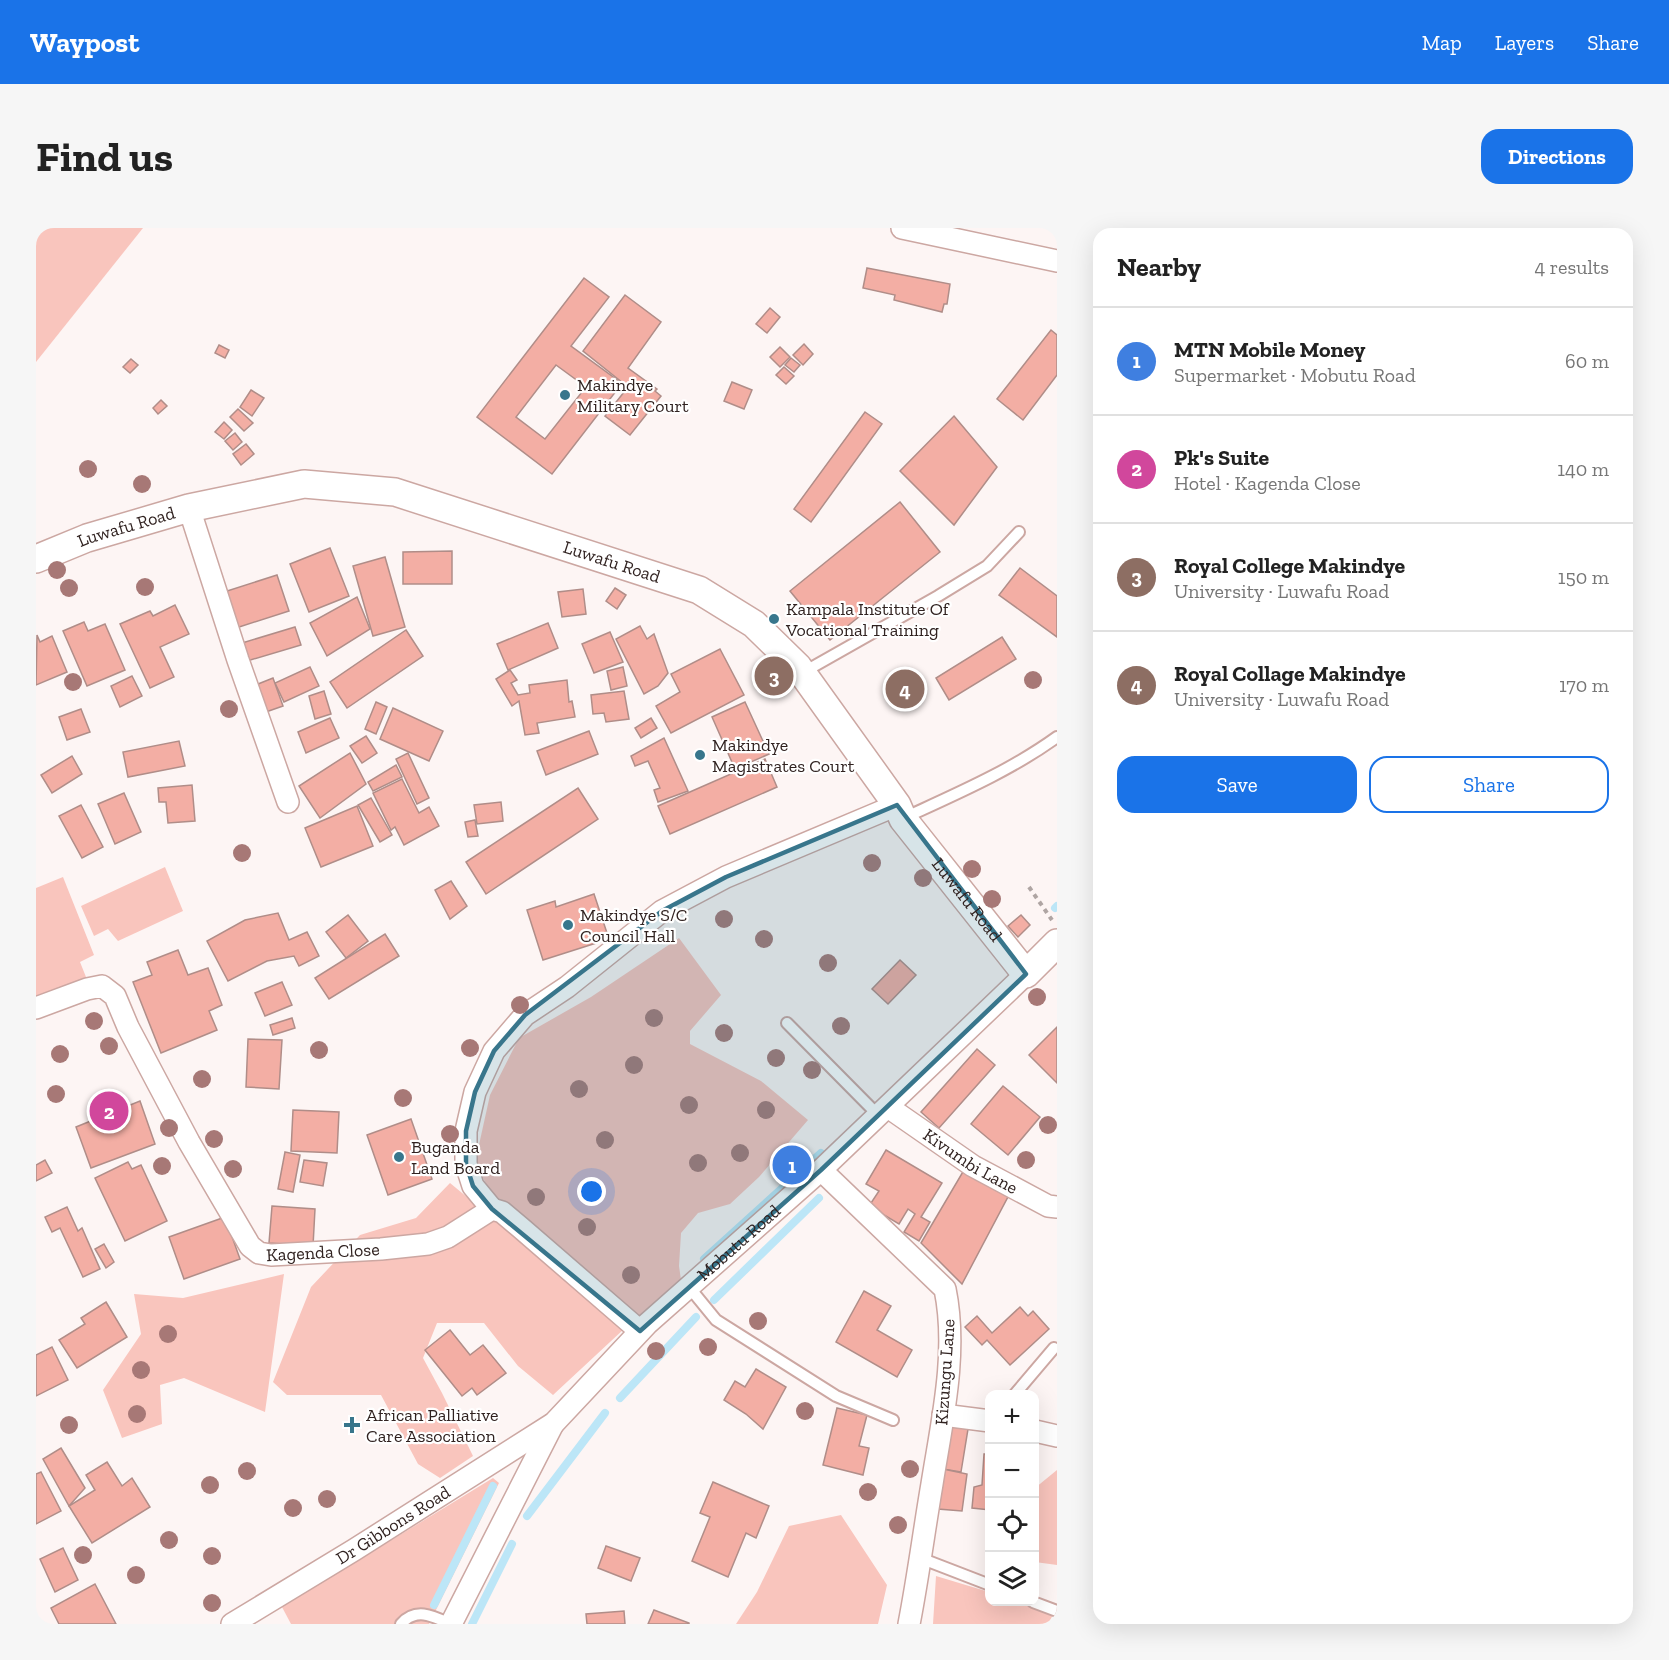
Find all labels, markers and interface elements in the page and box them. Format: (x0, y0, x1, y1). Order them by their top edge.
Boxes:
text: Waypost (30, 26, 139, 59)
text: Map (1422, 30, 1462, 55)
text: Layers (1495, 30, 1554, 55)
text: Share (1587, 30, 1639, 55)
button: Directions (1481, 129, 1633, 184)
text: Find us (36, 131, 173, 182)
text: Nearby (1117, 251, 1201, 283)
text: 4 results (1534, 255, 1609, 279)
text: MTN Mobile Money (1174, 336, 1365, 363)
text: 1 (1132, 349, 1141, 373)
text: 60 m (1565, 349, 1609, 373)
text: Supermarket · Mobutu Road (1174, 363, 1416, 387)
place label: Makindye Military Court (577, 374, 689, 417)
marker: Makindye Military Court (558, 388, 572, 402)
text: Pk's Suite (1174, 444, 1269, 471)
text: 2 (1131, 457, 1142, 481)
text: 140 m (1557, 457, 1609, 481)
text: Hotel · Kagenda Close (1174, 471, 1361, 495)
street label: Luwafu Road (74, 502, 178, 552)
street label: Luwafu Road (560, 536, 663, 588)
text: Royal College Makindye (1174, 552, 1405, 579)
text: 3 (1131, 565, 1142, 589)
text: 150 m (1558, 565, 1609, 589)
text: University · Luwafu Road (1174, 579, 1389, 603)
place label: Kampala Institute Of Vocational Training (785, 598, 950, 641)
marker: Kampala Institute Of Vocational Training (767, 612, 781, 626)
pin: 3 (754, 654, 794, 698)
text: Royal Collage Makindye (1174, 660, 1406, 687)
pin: 4 (886, 666, 924, 712)
text: 4 (1131, 673, 1142, 697)
text: 170 m (1559, 673, 1609, 697)
text: University · Luwafu Road (1174, 687, 1389, 711)
place label: Makindye Magistrates Court (712, 734, 855, 777)
marker: Makindye Magistrates Court (693, 748, 707, 762)
button: Save (1117, 756, 1357, 813)
button: Share (1369, 756, 1609, 813)
street label: Luwafu Road (927, 853, 1007, 946)
place label: Makindye S/C Council Hall (580, 904, 687, 947)
marker: Makindye S/C Council Hall (561, 918, 575, 932)
pin: 2 (90, 1088, 128, 1134)
street label: Kivumbi Lane (919, 1124, 1022, 1199)
place label: Buganda Land Board (411, 1136, 500, 1179)
pin: 1 (772, 1142, 812, 1188)
marker: Buganda Land Board (392, 1150, 406, 1164)
your location (577, 1177, 606, 1206)
street label: Mobutu Road (693, 1200, 785, 1285)
street label: Kagenda Close (266, 1238, 380, 1266)
street label: Kizungu Lane (930, 1318, 960, 1426)
map controls (985, 1390, 1039, 1606)
button: + (985, 1390, 1039, 1444)
place label: African Palliative Care Association (366, 1404, 498, 1447)
marker: African Palliative Care Association (343, 1416, 361, 1434)
button: − (985, 1444, 1039, 1498)
street label: Dr Gibbons Road (332, 1481, 454, 1569)
button: locate (985, 1498, 1039, 1552)
button: layers (985, 1552, 1039, 1606)

